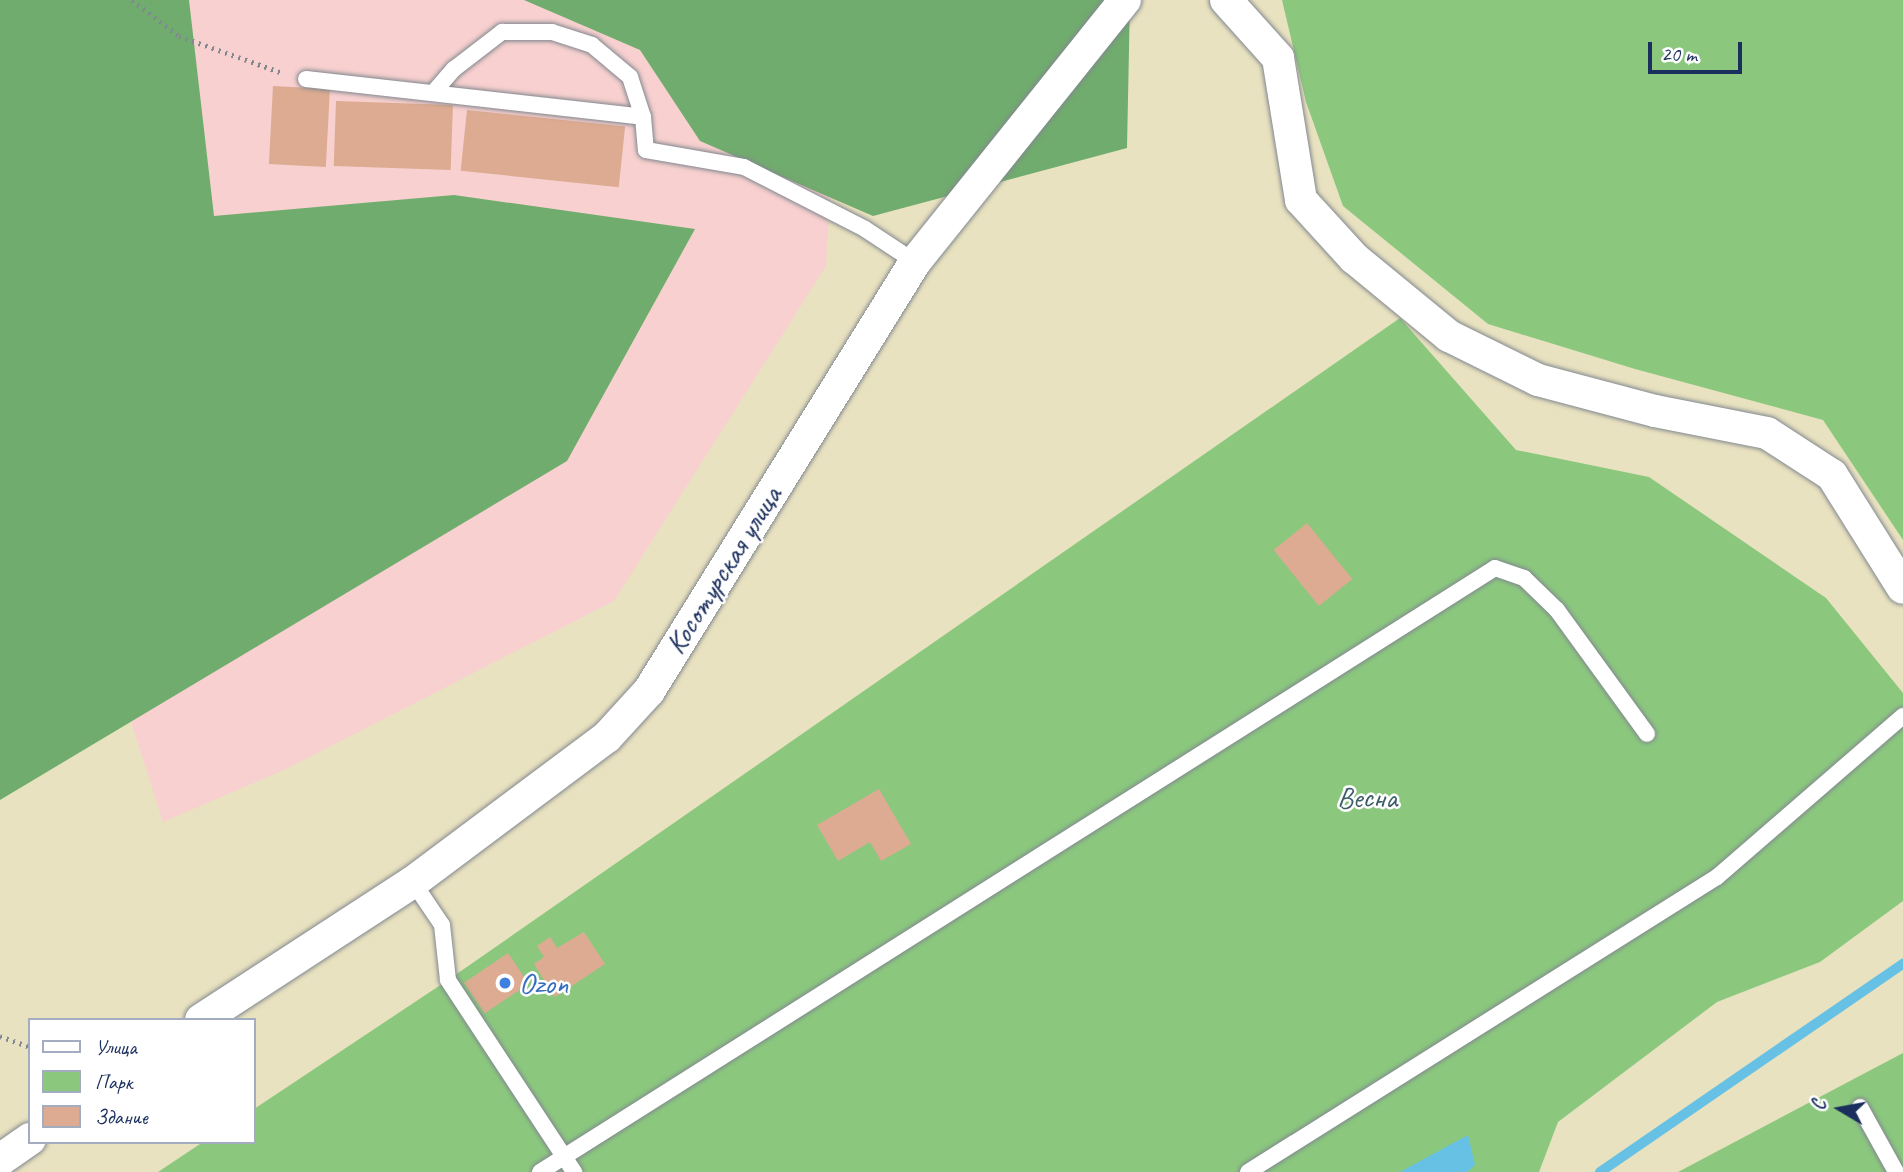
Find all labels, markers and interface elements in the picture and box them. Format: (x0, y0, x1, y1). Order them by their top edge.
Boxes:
scale bar (1651, 28, 1745, 72)
text: 20 m (1661, 41, 1697, 67)
street label: Косотурская улица (657, 479, 789, 661)
park label: Весна (1337, 779, 1397, 815)
place label: Ozon (519, 965, 568, 1001)
marker: Ozon (497, 975, 513, 991)
legend (28, 1018, 256, 1144)
text: Улица (95, 1034, 137, 1060)
text: Парк (95, 1069, 132, 1095)
north arrow (1805, 1074, 1875, 1144)
text: С (1807, 1099, 1832, 1112)
text: Здание (95, 1104, 148, 1130)

